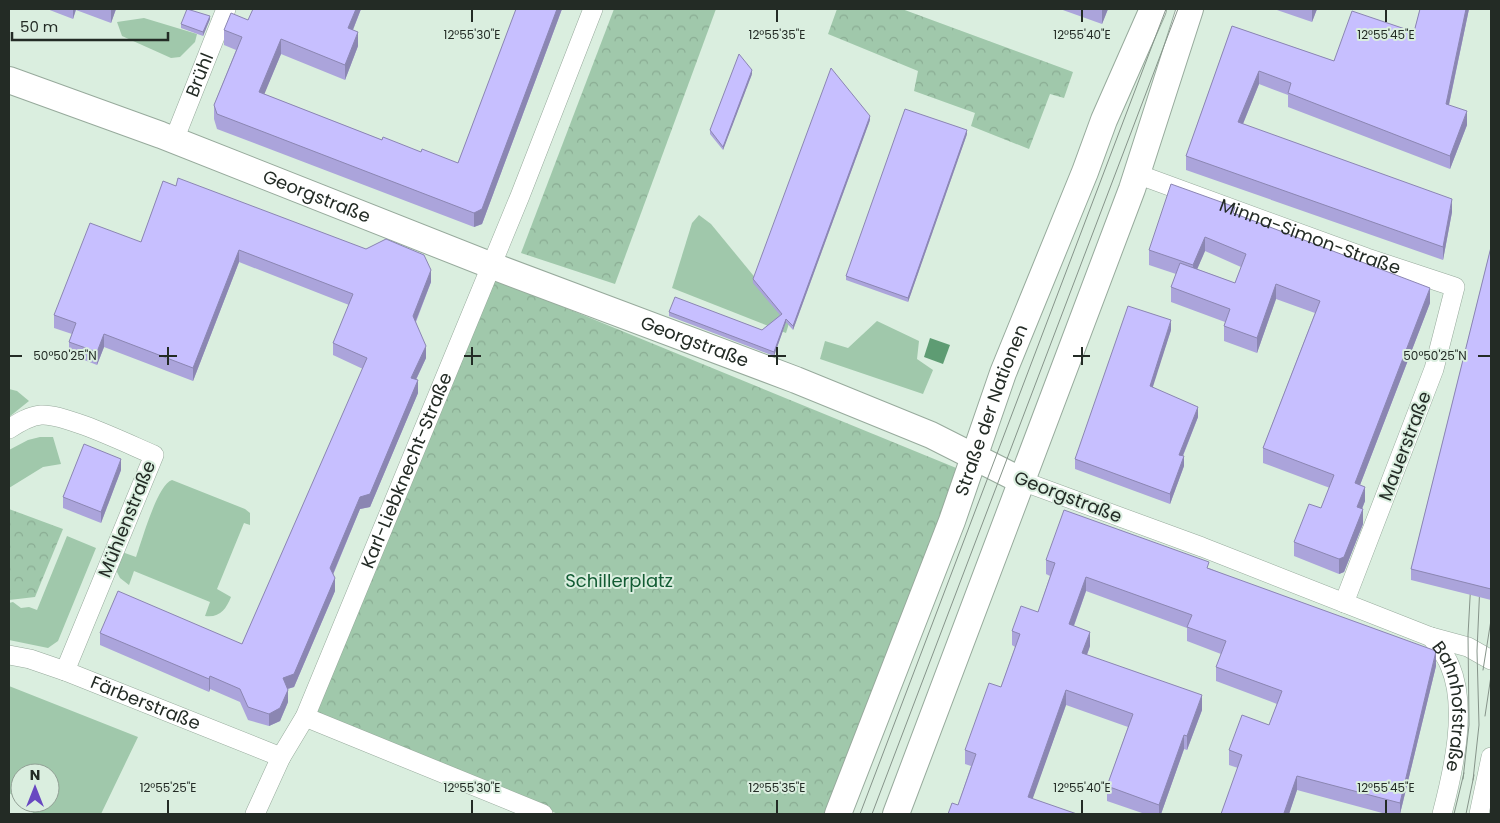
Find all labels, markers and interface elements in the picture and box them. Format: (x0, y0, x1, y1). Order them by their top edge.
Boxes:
scale bar (12, 10, 169, 42)
text: 50 m (20, 16, 58, 37)
text: 12°55'30"E (444, 26, 500, 43)
text: 12°55'35"E (749, 26, 805, 43)
text: 12°55'40"E (1053, 26, 1111, 43)
text: 12°55'45"E (1357, 26, 1415, 43)
street label: Brühl (179, 49, 219, 100)
street label: Georgstraße (259, 163, 374, 229)
street label: Minna-Simon-Straße (1216, 192, 1404, 280)
street label: Georgstraße (637, 310, 753, 373)
street label: Straße der Nationen (949, 320, 1034, 499)
text: 50°50'25"N (33, 347, 97, 364)
text: 50°50'25"N (1403, 347, 1467, 364)
street label: Karl-Liebknecht-Straße (355, 368, 458, 572)
street label: Mauerstraße (1372, 388, 1437, 504)
street label: Mühlenstraße (92, 457, 161, 581)
street label: Georgstraße (1011, 464, 1126, 529)
park label: Schillerplatz (565, 568, 673, 593)
street label: Bahnhofstraße (1427, 636, 1471, 774)
street label: Färberstraße (87, 669, 204, 736)
north arrow (10, 763, 60, 813)
text: N (30, 765, 40, 785)
text: 12°55'25"E (140, 779, 196, 796)
text: 12°55'30"E (444, 779, 500, 796)
text: 12°55'35"E (749, 779, 805, 796)
text: 12°55'40"E (1053, 779, 1111, 796)
text: 12°55'45"E (1357, 779, 1415, 796)

